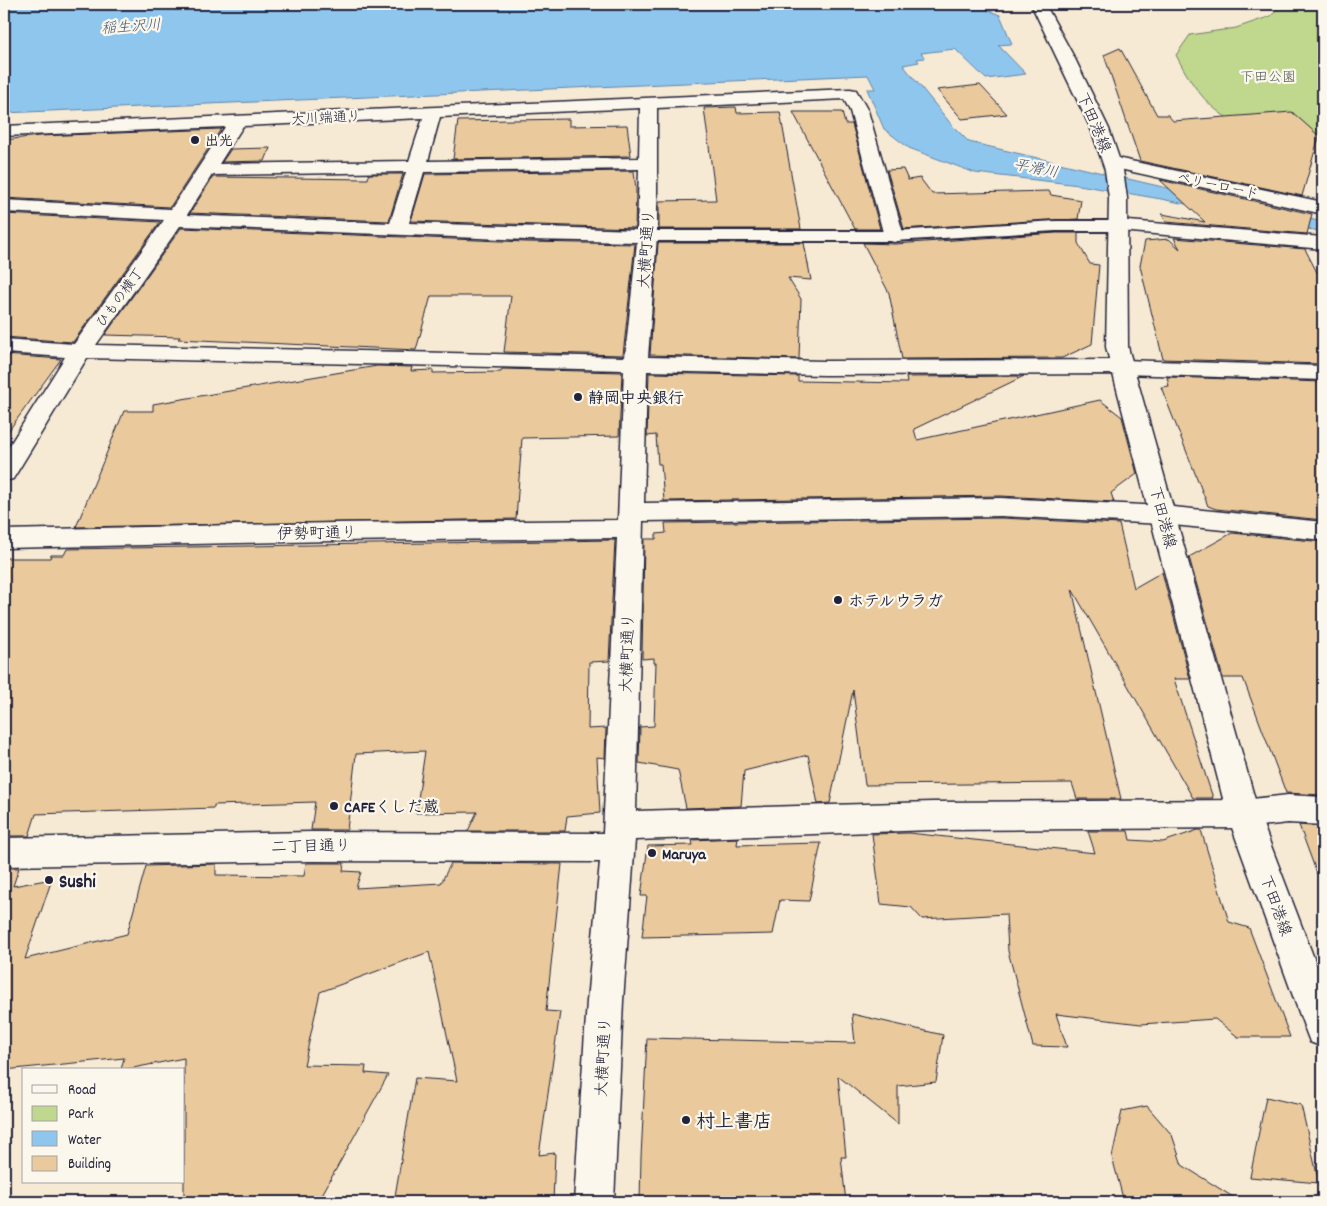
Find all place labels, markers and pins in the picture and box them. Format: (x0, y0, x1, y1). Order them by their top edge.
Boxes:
place label: 出光 (205, 132, 233, 152)
marker: 出光 (189, 134, 201, 146)
place label: 静岡中央銀行 (588, 388, 684, 411)
marker: 静岡中央銀行 (572, 391, 584, 403)
place label: ホテルウラガ (848, 591, 943, 614)
marker: ホテルウラガ (832, 594, 844, 606)
place label: CAFEくしだ蔵 (344, 797, 439, 820)
marker: CAFEくしだ蔵 (328, 800, 340, 812)
place label: Maruya (662, 844, 707, 867)
marker: Maruya (646, 847, 658, 859)
place label: Sushi (59, 870, 96, 897)
marker: Sushi (43, 874, 55, 886)
place label: 村上書店 (696, 1110, 772, 1137)
marker: 村上書店 (680, 1114, 692, 1126)

